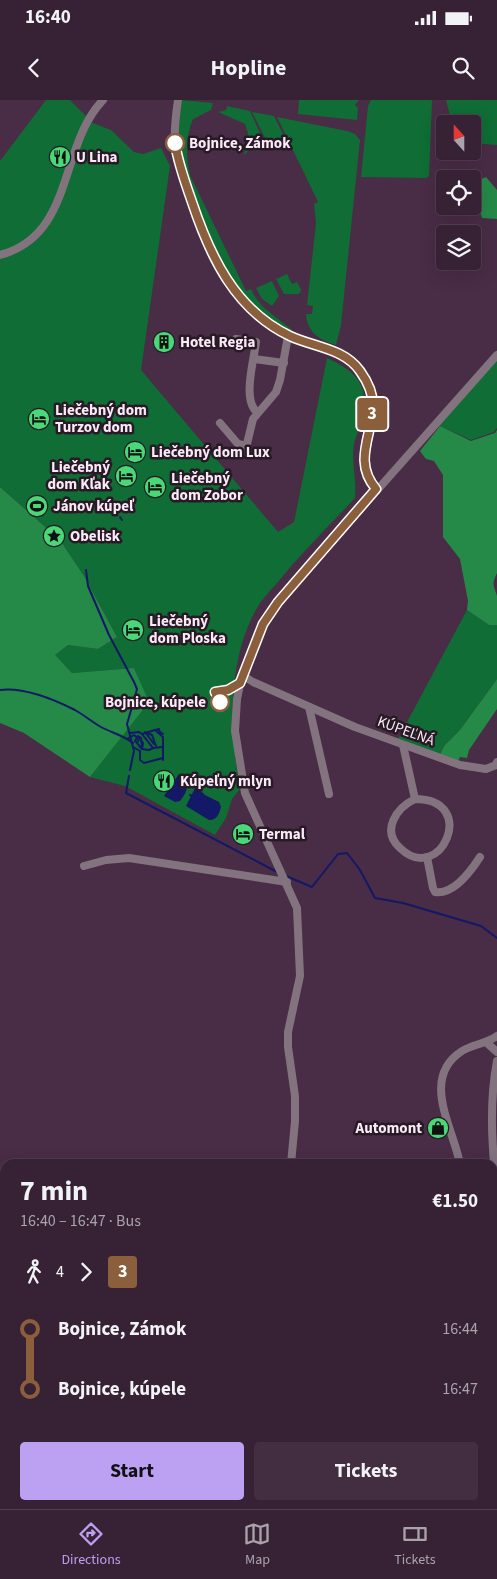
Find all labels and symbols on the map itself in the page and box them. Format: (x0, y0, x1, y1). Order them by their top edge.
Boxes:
north arrow (436, 115, 481, 160)
marker: Bojnice, Zámok (165, 133, 185, 153)
place label: Bojnice, Zámok (189, 133, 291, 154)
restaurant icon: U Lina (48, 145, 72, 169)
place label: U Lina (76, 147, 117, 168)
building icon: Hotel Regia (152, 330, 176, 354)
place label: Hotel Regia (180, 332, 255, 353)
line badge: 3 (356, 398, 388, 430)
place label: Liečebný dom Turzov dom (55, 400, 147, 438)
hotel icon: Liečebný dom Turzov dom (27, 407, 51, 431)
hotel icon: Liečebný dom Lux (123, 440, 147, 464)
place label: Liečebný dom Lux (151, 442, 270, 463)
place label: Liečebný dom Kľak (47, 457, 111, 495)
hotel icon: Liečebný dom Kľak (114, 464, 138, 488)
place label: Liečebný dom Zobor (171, 468, 243, 506)
hotel icon: Liečebný dom Zobor (143, 475, 167, 499)
sports icon: Jánov kúpeľ (25, 494, 49, 518)
place label: Jánov kúpeľ (53, 496, 135, 517)
place icon: Obelisk (42, 524, 66, 548)
place label: Obelisk (70, 526, 121, 547)
place label: Liečebný dom Ploska (149, 611, 226, 649)
hotel icon: Liečebný dom Ploska (121, 618, 145, 642)
place label: Bojnice, kúpele (105, 692, 206, 713)
marker: Bojnice, kúpele (210, 692, 230, 712)
street label: KÚPEĽNÁ (374, 711, 438, 751)
restaurant icon: Kúpeľný mlyn (152, 769, 176, 793)
place label: Kúpeľný mlyn (180, 771, 272, 792)
hotel icon: Termal (231, 822, 255, 846)
place label: Termal (259, 824, 306, 845)
shop icon: Automont (426, 1116, 450, 1140)
place label: Automont (355, 1118, 422, 1139)

